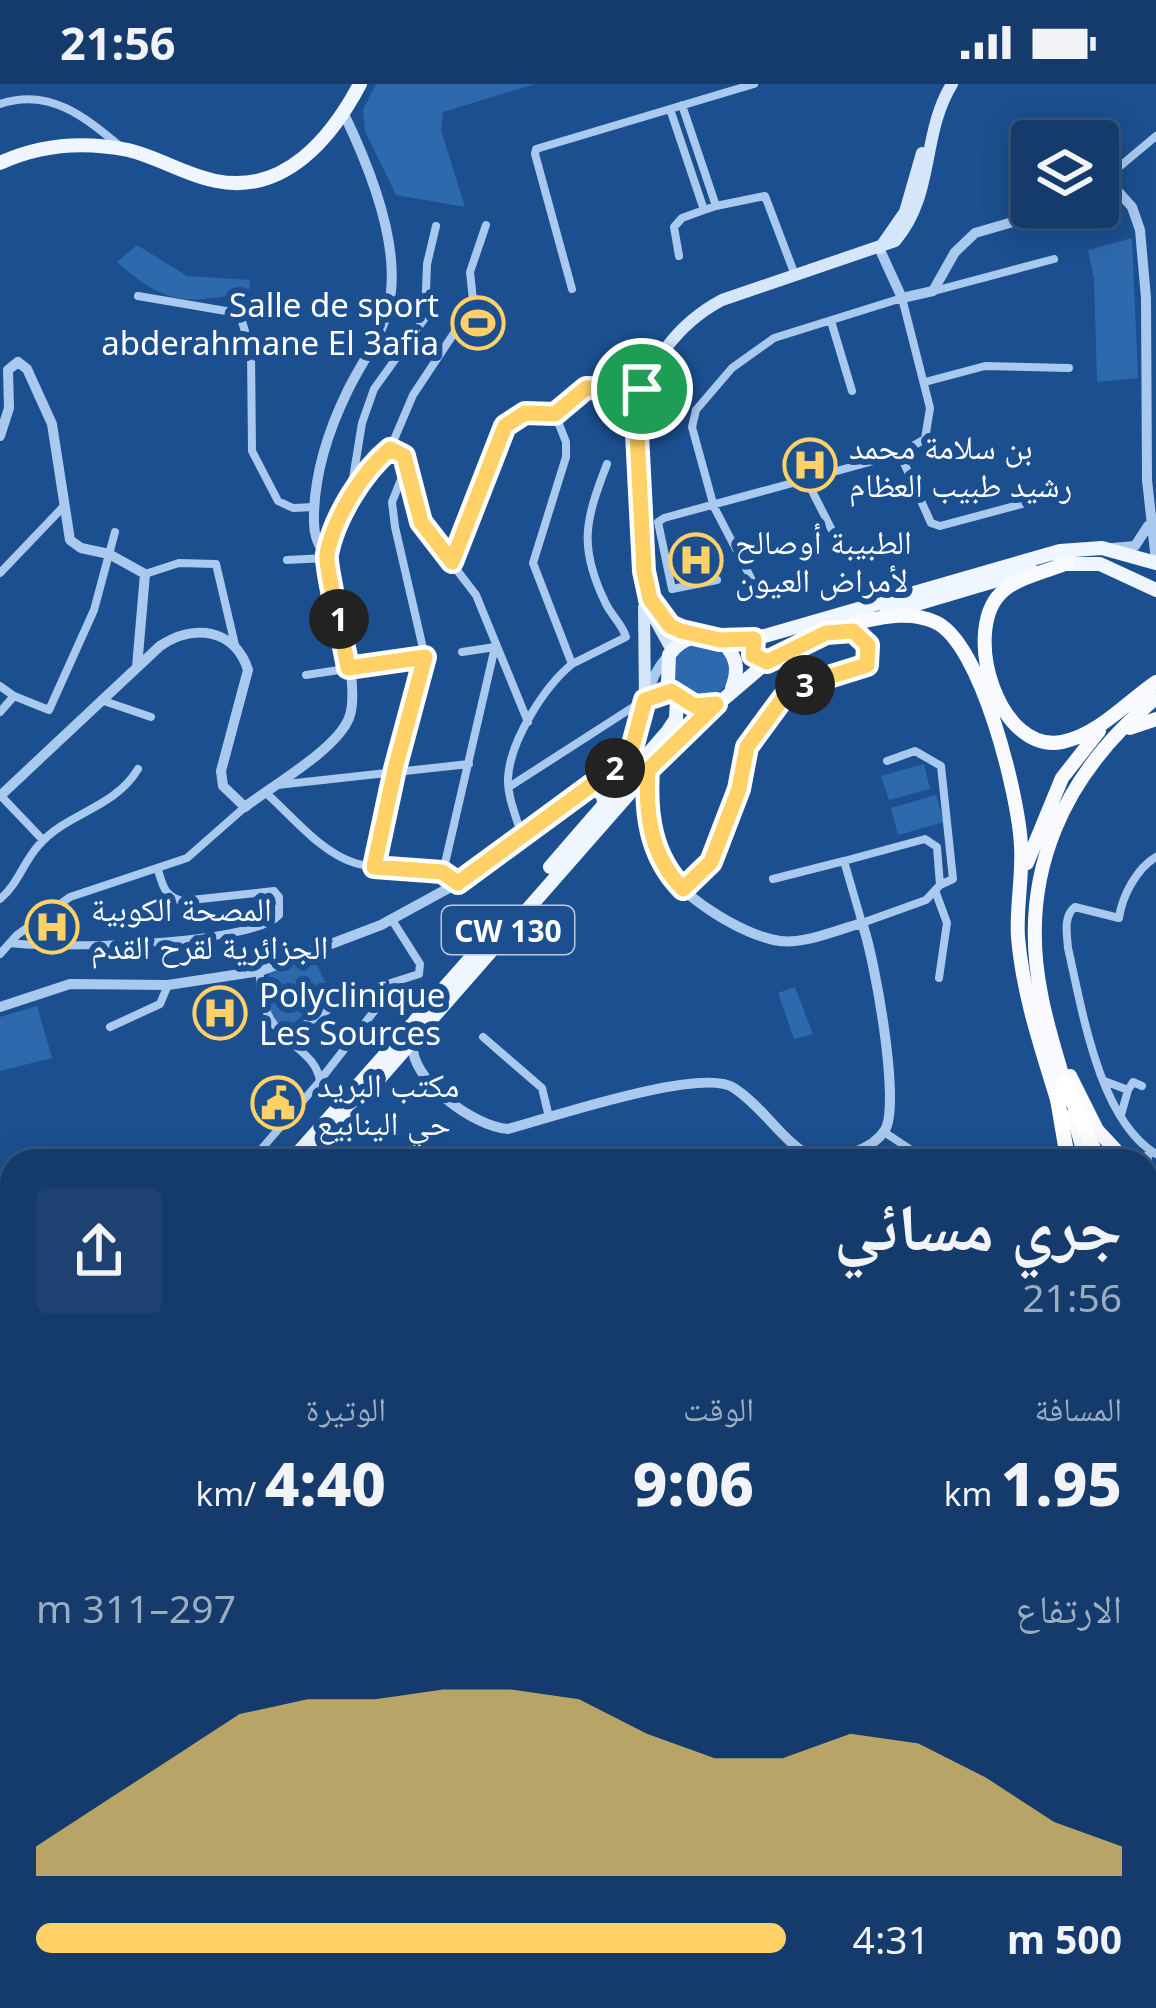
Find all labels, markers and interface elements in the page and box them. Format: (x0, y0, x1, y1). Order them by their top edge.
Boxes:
text: 21:56 (60, 12, 176, 73)
map controls (1011, 120, 1119, 228)
button: layers (1011, 120, 1119, 228)
place label: Salle de sport abderahmane El 3afia (101, 282, 439, 365)
sports icon: Salle de sport abderahmane El 3afia (450, 295, 506, 351)
pin (591, 338, 693, 440)
icon: arrive (609, 356, 675, 422)
place label: بن سلامة محمد رشيد طبيب العظام (849, 424, 1072, 507)
hospital icon: بن سلامة محمد رشيد طبيب العظام (782, 437, 838, 493)
place label: الطبيبة أوصالح لأمراض العيون (735, 519, 912, 602)
hospital icon: الطبيبة أوصالح لأمراض العيون (668, 532, 724, 588)
pin: 1 (309, 589, 369, 649)
text: 1 (330, 596, 348, 641)
pin: 3 (775, 655, 835, 715)
text: 3 (796, 662, 814, 707)
pin: 2 (585, 738, 645, 798)
text: 2 (606, 745, 624, 790)
place label: المصحة الكوبية الجزائرية لقرح القدم (91, 886, 328, 969)
hospital icon: المصحة الكوبية الجزائرية لقرح القدم (24, 899, 80, 955)
road number: CW 130 (442, 906, 574, 954)
place label: Polyclinique Les Sources (259, 972, 445, 1055)
hospital icon: Polyclinique Les Sources (192, 985, 248, 1041)
place label: مكتب البريد حي الينابيع (317, 1062, 459, 1149)
public building icon: مكتب البريد حي الينابيع (250, 1075, 306, 1131)
text: جري مسائي (834, 1180, 1122, 1270)
button: share (36, 1188, 162, 1314)
text: 21:56 (1022, 1270, 1122, 1323)
text: الوتيرة (306, 1386, 386, 1431)
text: الوقت (683, 1386, 754, 1431)
text: المسافة (1035, 1386, 1122, 1431)
text: 4:40 (265, 1442, 386, 1524)
text: 9:06 (633, 1442, 754, 1524)
text: 1.95 (1001, 1442, 1122, 1524)
text: /km (196, 1471, 265, 1516)
text: km (944, 1471, 1001, 1516)
text: 297–311 m (36, 1581, 236, 1634)
text: الارتفاع (1016, 1581, 1122, 1634)
text: 4:31 (853, 1912, 930, 1965)
text: 500 m (1007, 1912, 1122, 1965)

